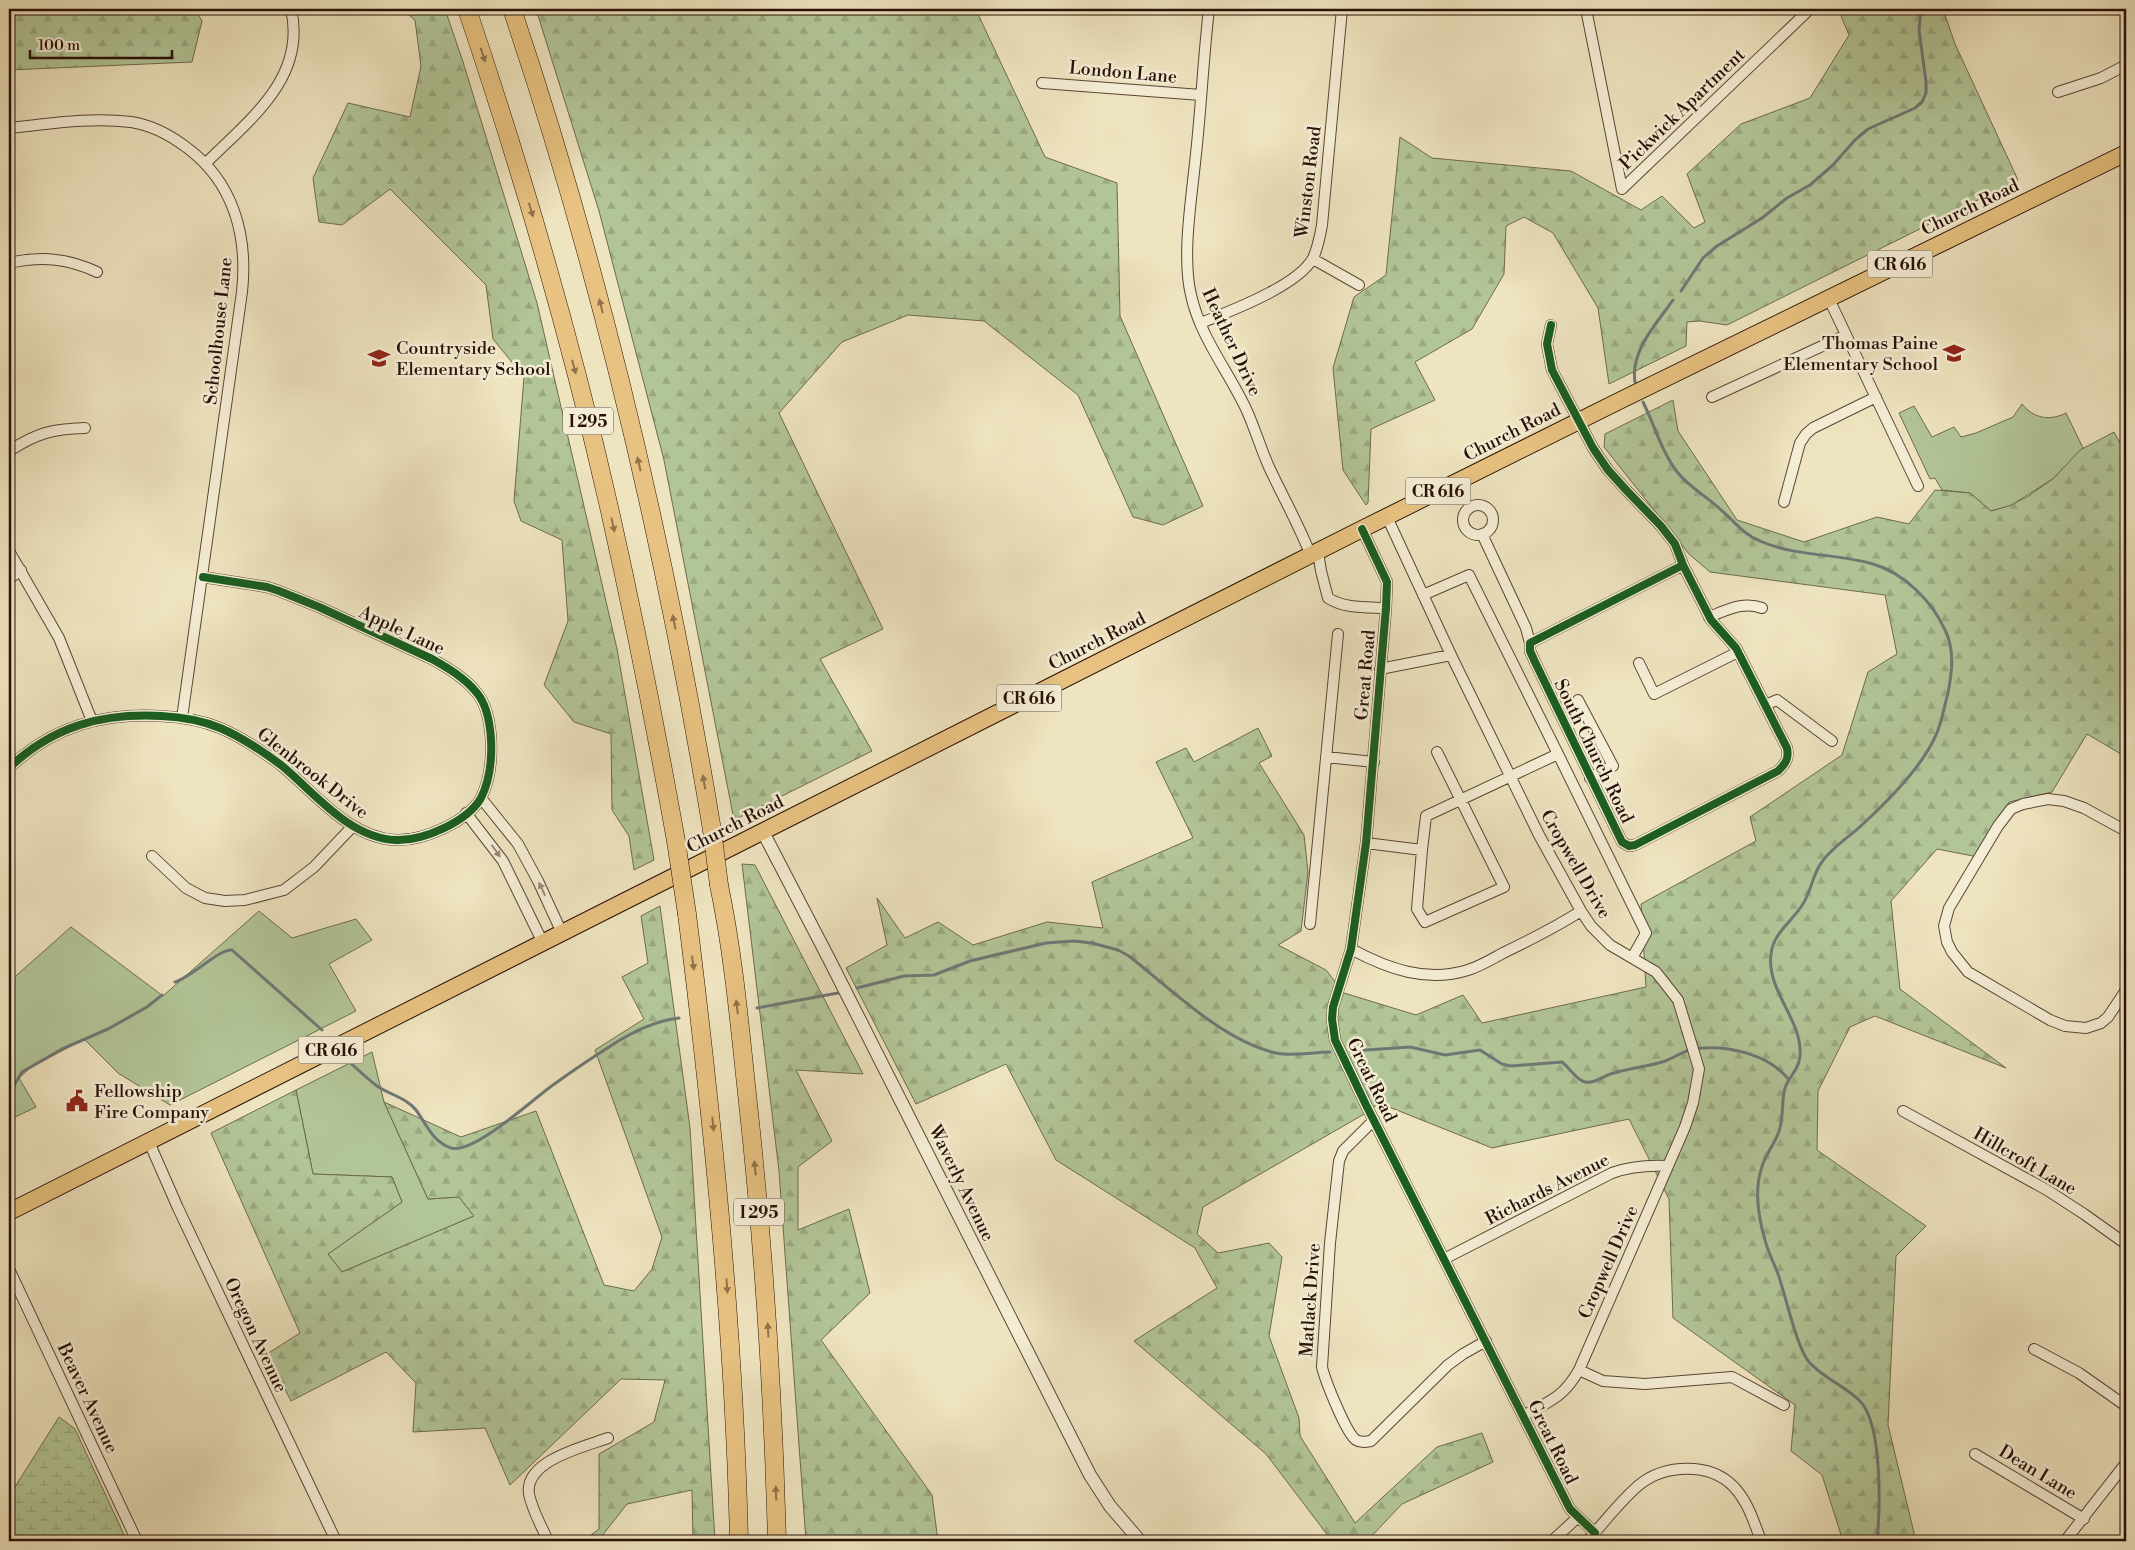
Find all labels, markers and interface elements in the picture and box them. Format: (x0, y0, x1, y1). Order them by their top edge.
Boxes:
scale bar (30, 28, 172, 60)
text: 100 m (38, 36, 80, 55)
street label: Pickwick Apartment (1615, 43, 1750, 175)
one-way arrow (479, 48, 487, 63)
street label: London Lane (1068, 56, 1178, 89)
street label: Winston Road (1290, 124, 1327, 240)
street label: Church Road (1918, 174, 2024, 241)
one-way arrow (527, 203, 535, 218)
road number: CR 616 (1868, 250, 1932, 278)
street label: Schoolhouse Lane (199, 256, 238, 406)
street label: Heather Drive (1197, 285, 1267, 400)
one-way arrow (596, 298, 604, 313)
place label: Thomas Paine Elementary School (1783, 332, 1939, 376)
place label: Countryside Elementary School (396, 337, 551, 381)
school or university icon: Thomas Paine Elementary School (1941, 340, 1967, 366)
school or university icon: Countryside Elementary School (366, 345, 392, 371)
one-way arrow (570, 359, 578, 374)
street label: Church Road (1460, 398, 1565, 467)
road number: I 295 (563, 408, 613, 434)
one-way arrow (635, 456, 643, 471)
road number: CR 616 (1406, 478, 1470, 504)
one-way arrow (609, 517, 617, 532)
street label: Apple Lane (354, 600, 448, 660)
street label: Church Road (1045, 607, 1150, 676)
one-way arrow (670, 615, 678, 630)
street label: Great Road (1350, 628, 1381, 721)
street label: South Church Road (1549, 675, 1639, 828)
road number: CR 616 (996, 684, 1062, 711)
street label: Glenbrook Drive (252, 723, 373, 824)
one-way arrow (699, 774, 707, 790)
street label: Church Road (683, 790, 788, 859)
street label: Cropwell Drive (1535, 806, 1616, 923)
one-way arrow (491, 845, 501, 858)
one-way arrow (537, 882, 545, 896)
one-way arrow (690, 955, 698, 971)
one-way arrow (733, 998, 741, 1014)
street label: Great Road (1341, 1034, 1402, 1127)
road number: CR 616 (298, 1036, 364, 1064)
place label: Fellowship Fire Company (94, 1080, 209, 1124)
public building icon: Fellowship Fire Company (64, 1088, 90, 1114)
one-way arrow (709, 1116, 717, 1132)
street label: Waverly Avenue (923, 1120, 1000, 1245)
street label: Hillcroft Lane (1969, 1123, 2081, 1200)
street label: Richards Avenue (1481, 1148, 1613, 1231)
one-way arrow (751, 1160, 759, 1176)
road number: I 295 (734, 1198, 784, 1226)
street label: Cropwell Drive (1573, 1202, 1644, 1323)
street label: Matlack Drive (1295, 1242, 1326, 1358)
street label: Oregon Avenue (219, 1274, 292, 1396)
one-way arrow (723, 1278, 731, 1294)
one-way arrow (763, 1322, 771, 1338)
street label: Beaver Avenue (51, 1338, 123, 1457)
street label: Great Road (1522, 1396, 1583, 1489)
street label: Dean Lane (1994, 1440, 2081, 1505)
one-way arrow (772, 1484, 780, 1500)

